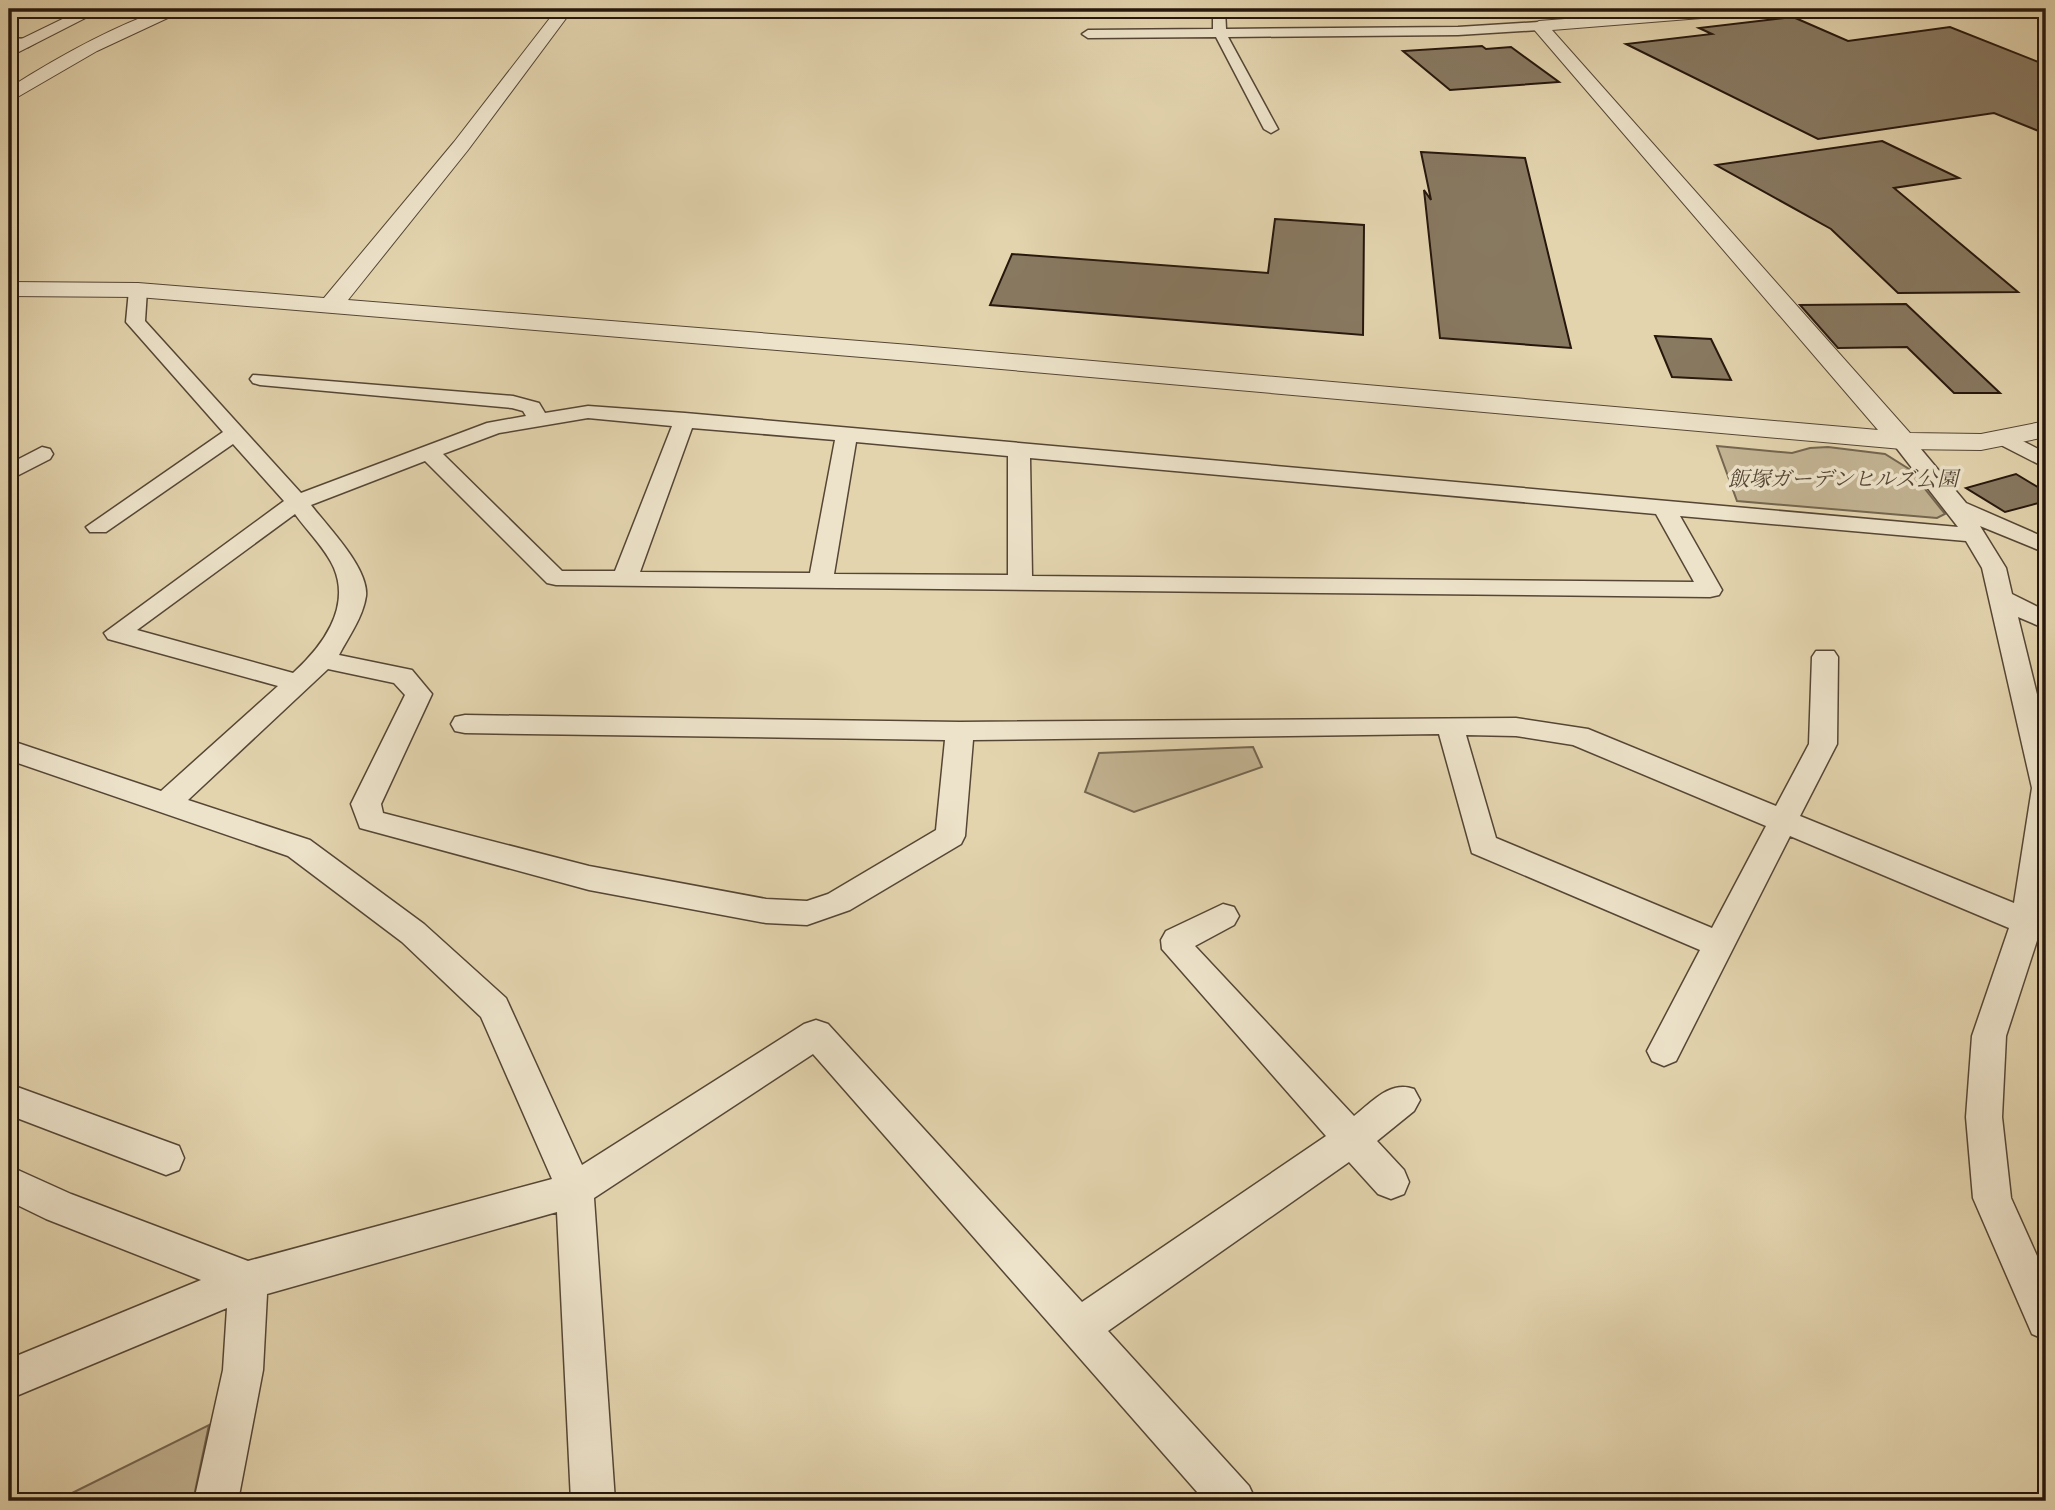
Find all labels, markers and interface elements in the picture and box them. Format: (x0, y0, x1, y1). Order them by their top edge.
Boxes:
park label: 飯塚ガーデンヒルズ公園 (1728, 465, 1961, 493)

